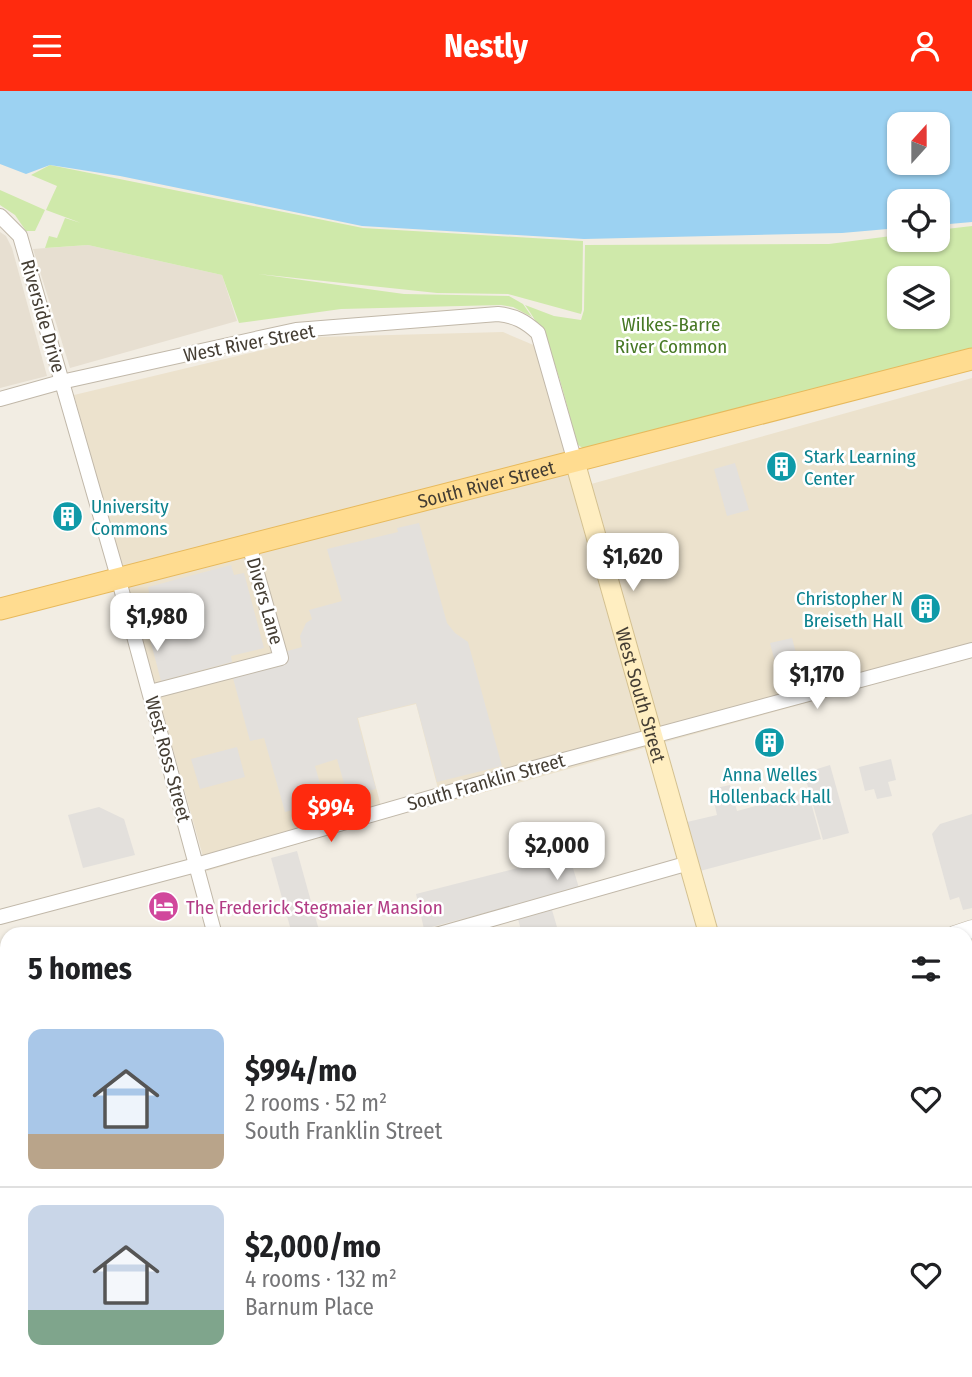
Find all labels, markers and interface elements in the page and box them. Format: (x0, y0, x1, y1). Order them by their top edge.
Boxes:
icon: menu (28, 27, 66, 65)
text: Nestly (444, 27, 528, 65)
icon: person (906, 27, 944, 65)
north arrow (887, 112, 950, 175)
map controls (887, 112, 950, 329)
button: locate (887, 189, 950, 252)
street label: Riverside Drive (16, 257, 70, 375)
button: layers (887, 266, 950, 329)
park label: Wilkes-Barre River Common (615, 313, 727, 358)
street label: West River Street (182, 319, 317, 367)
place label: Stark Learning Center (804, 445, 916, 490)
building icon: Stark Learning Center (764, 450, 798, 484)
street label: South River Street (415, 455, 558, 513)
place label: University Commons (91, 495, 169, 540)
building icon: University Commons (51, 500, 85, 534)
pin: $1,620 (576, 533, 690, 593)
text: $1,620 (603, 542, 663, 570)
street label: Divers Lane (242, 555, 288, 647)
place label: Christopher N Breiseth Hall (796, 587, 903, 632)
building icon: Christopher N Breiseth Hall (909, 592, 943, 626)
pin: $1,980 (100, 594, 214, 653)
text: $1,980 (126, 602, 188, 630)
street label: West South Street (611, 625, 671, 766)
pin: $1,170 (760, 651, 874, 711)
text: $1,170 (789, 660, 845, 688)
street label: West Ross Street (140, 693, 196, 825)
building icon: Anna Welles Hollenback Hall (753, 726, 787, 760)
street label: South Franklin Street (405, 748, 568, 816)
place label: Anna Welles Hollenback Hall (709, 763, 831, 808)
pin: $994 (290, 785, 372, 844)
text: $994 (308, 793, 354, 821)
pin: $2,000 (500, 823, 614, 882)
text: $2,000 (525, 831, 589, 859)
hotel icon: The Frederick Stegmaier Mansion (146, 890, 180, 924)
place label: The Frederick Stegmaier Mansion (186, 896, 443, 919)
icon: filters (907, 950, 945, 988)
text: 5 homes (28, 951, 132, 987)
text: $994/mo (245, 1053, 357, 1089)
icon: home (84, 1057, 168, 1141)
icon: heart (907, 1080, 945, 1118)
text: 2 rooms · 52 m² (245, 1089, 387, 1117)
text: South Franklin Street (245, 1117, 442, 1145)
text: $2,000/mo (245, 1229, 381, 1265)
icon: home (84, 1233, 168, 1317)
icon: heart (907, 1256, 945, 1294)
text: 4 rooms · 132 m² (245, 1265, 397, 1293)
text: Barnum Place (245, 1293, 374, 1321)

